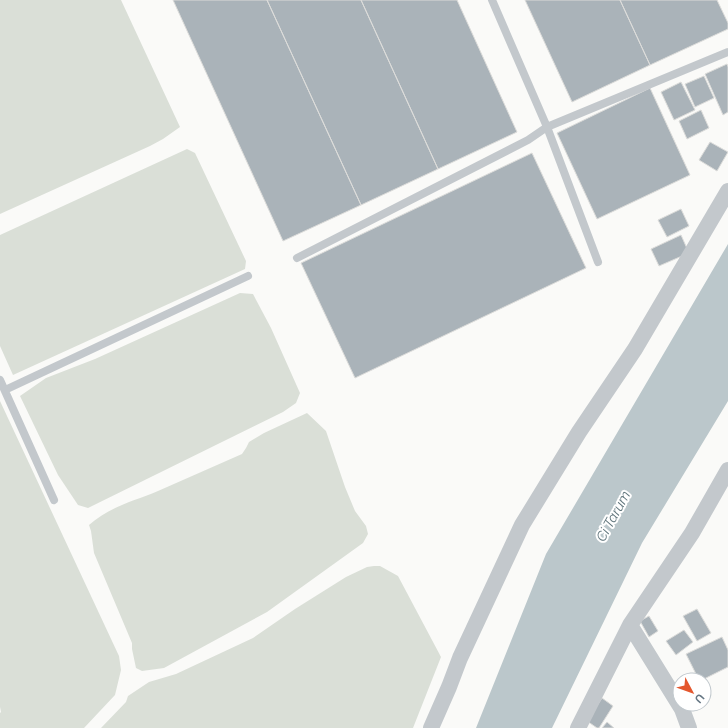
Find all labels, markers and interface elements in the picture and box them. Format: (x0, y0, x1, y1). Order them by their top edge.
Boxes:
water label: Ci Tarum (593, 488, 633, 544)
north arrow (672, 672, 712, 712)
text: U (692, 691, 707, 706)

